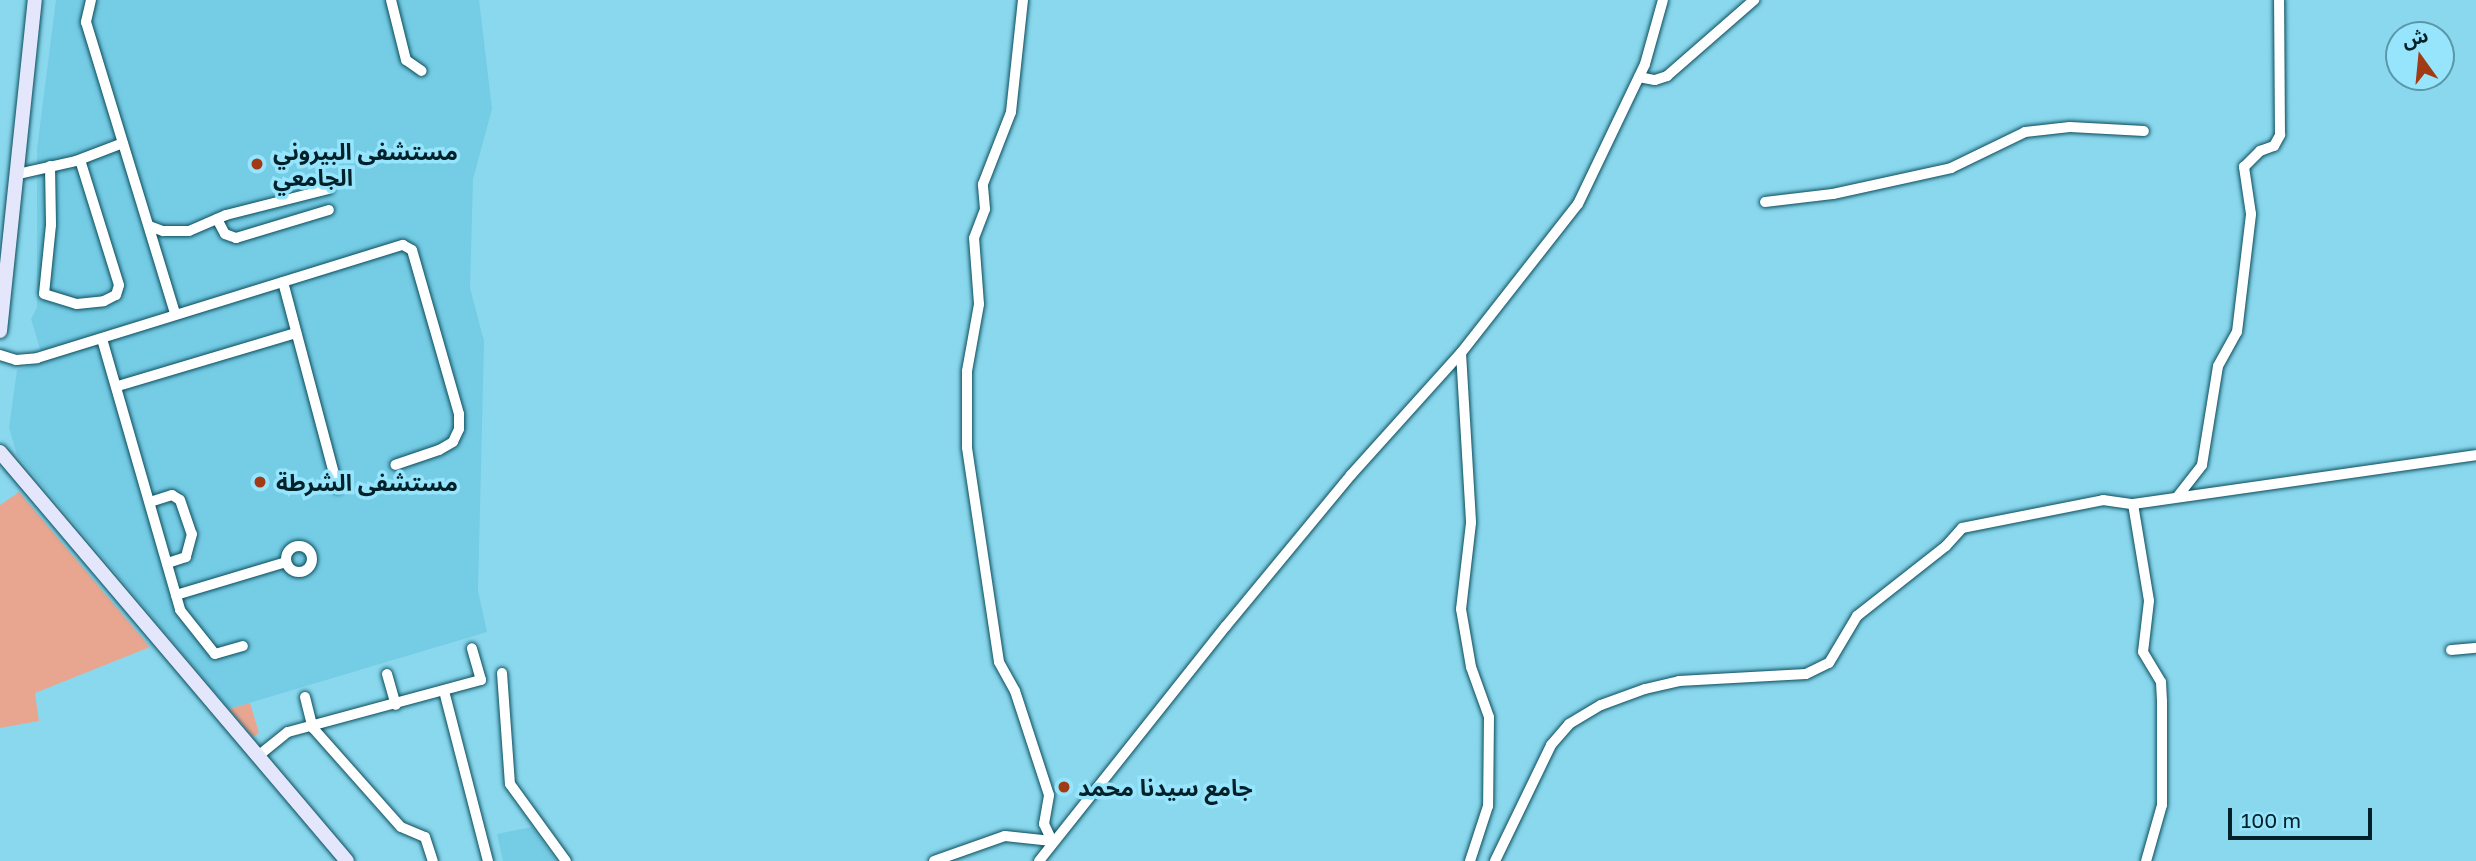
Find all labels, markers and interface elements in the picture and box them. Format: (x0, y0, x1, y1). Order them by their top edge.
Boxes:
north arrow (2385, 21, 2455, 91)
text: ش (2399, 23, 2431, 52)
place label: مستشفى البيروني الجامعي (273, 137, 458, 191)
marker: مستشفى البيروني الجامعي (247, 154, 267, 174)
place label: مستشفى الشرطة (276, 468, 458, 496)
marker: مستشفى الشرطة (250, 472, 270, 492)
place label: جامع سيدنا محمد (1078, 773, 1253, 801)
marker: جامع سيدنا محمد (1056, 779, 1072, 795)
scale bar (2231, 794, 2374, 838)
text: 100 m (2241, 807, 2301, 833)

